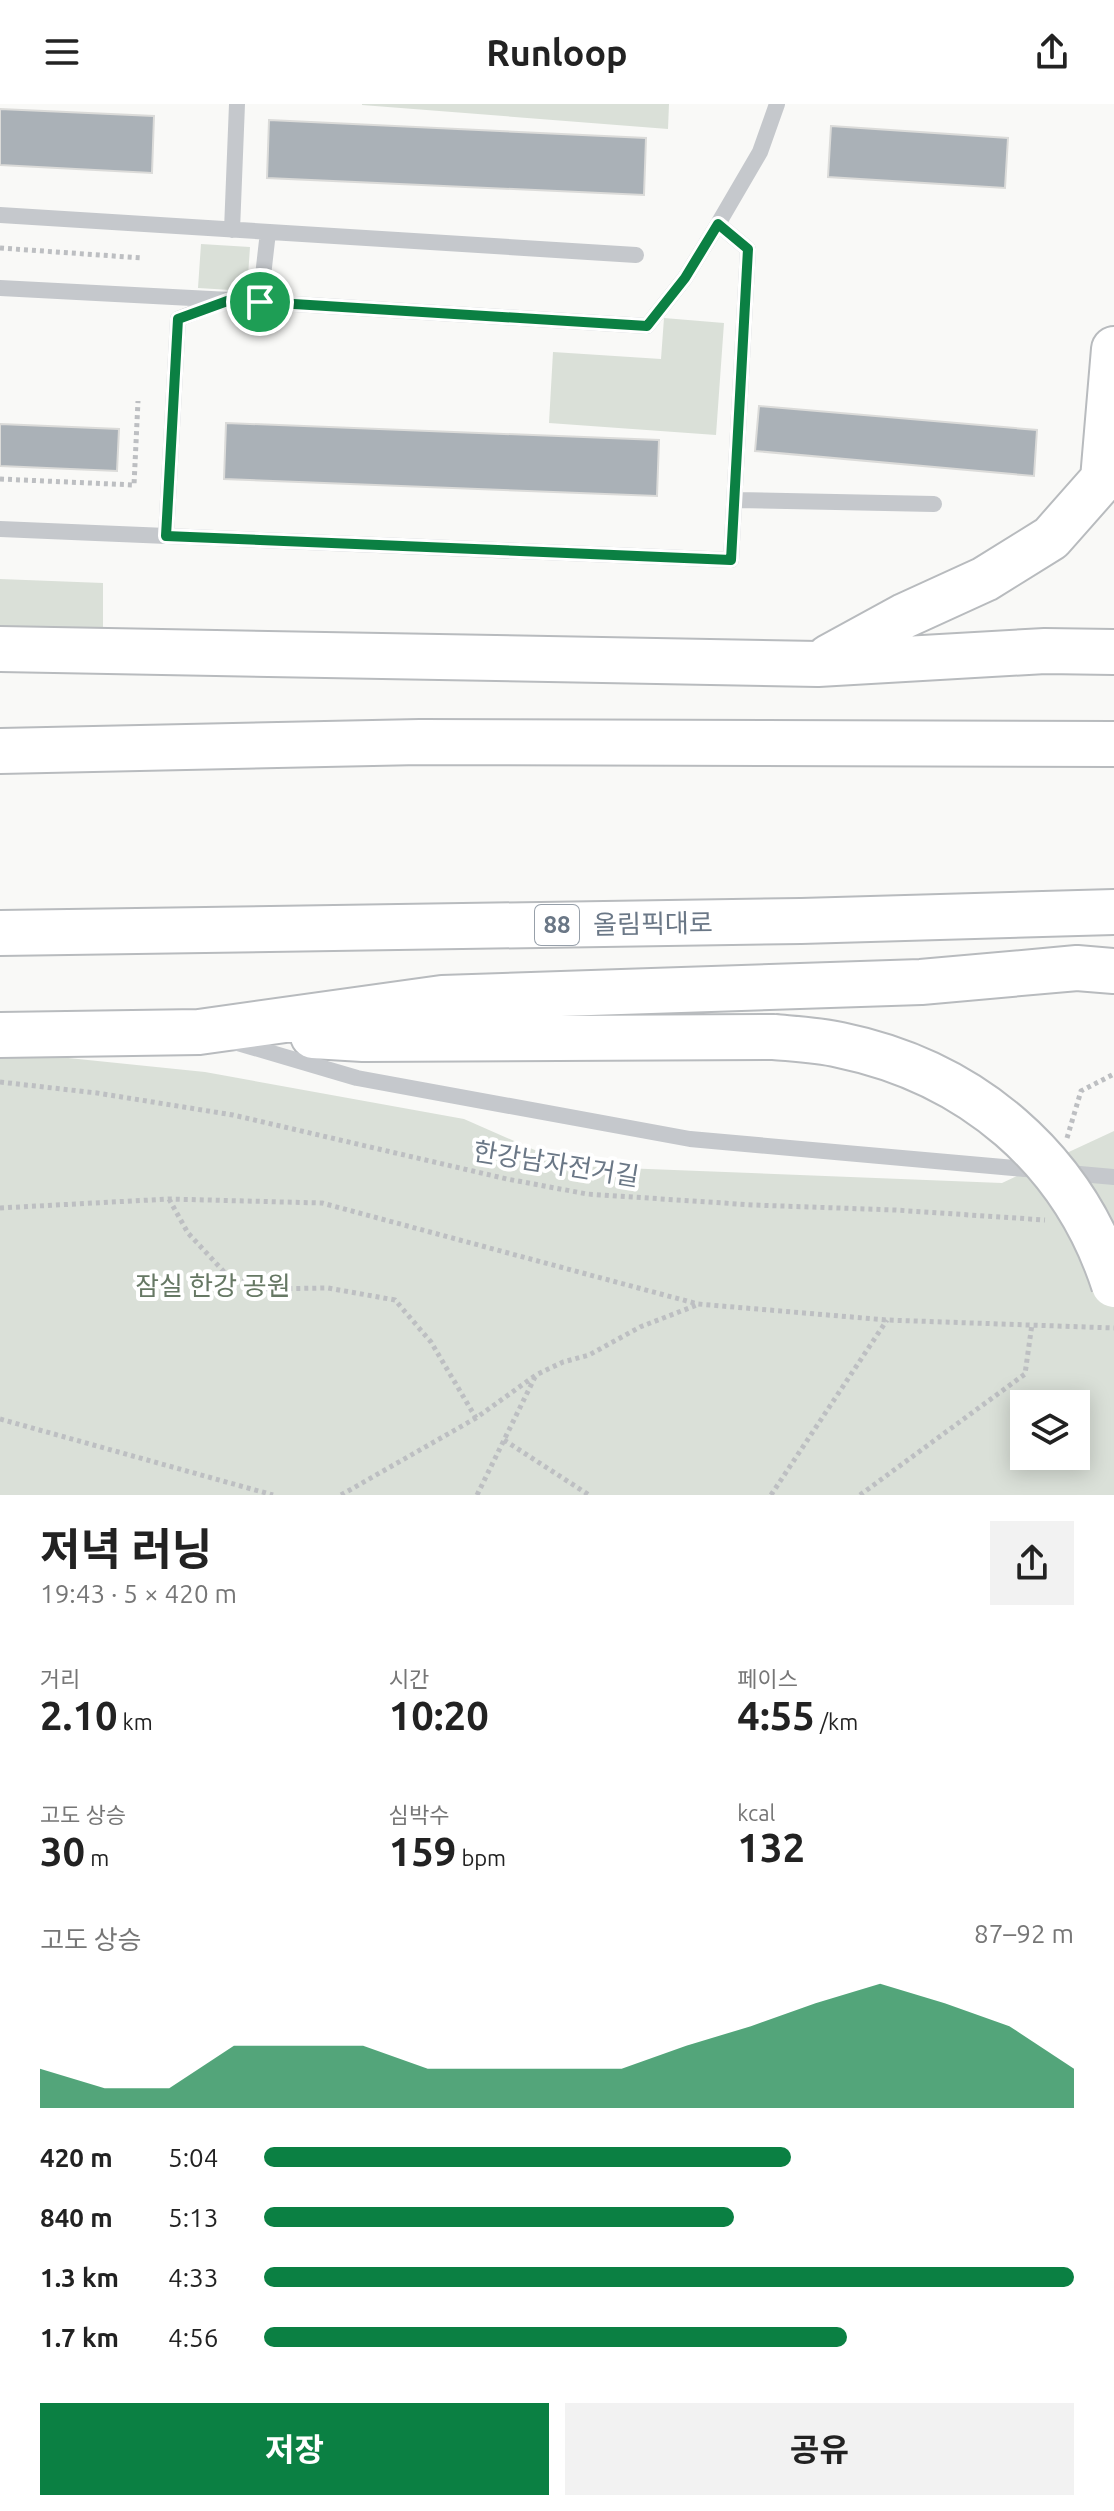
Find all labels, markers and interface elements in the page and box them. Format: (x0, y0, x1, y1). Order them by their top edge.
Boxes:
icon: menu (40, 30, 84, 74)
icon: share (1030, 30, 1074, 74)
text: Runloop (486, 32, 628, 73)
pin (226, 268, 294, 336)
icon: arrive (238, 280, 282, 324)
road number: 88 (535, 905, 579, 945)
street label: 올림픽대로 (593, 908, 713, 939)
street label: 한강남자전거길 (471, 1136, 641, 1191)
park label: 잠실 한강 공원 (135, 1271, 291, 1300)
map controls (1010, 1390, 1090, 1470)
button: layers (1010, 1390, 1090, 1470)
button: share (990, 1521, 1074, 1605)
text: 저녁 러닝 (40, 1524, 212, 1573)
text: 19:43 · 5 × 420 m (40, 1579, 237, 1608)
text: 거리 (40, 1666, 80, 1691)
text: 시간 (389, 1666, 429, 1691)
text: 페이스 (737, 1666, 798, 1691)
text: 2.10 (40, 1693, 118, 1738)
text: 10:20 (389, 1693, 489, 1738)
text: 4:55 (737, 1693, 815, 1738)
text: km (118, 1709, 153, 1734)
text: /km (815, 1709, 858, 1734)
text: kcal (737, 1800, 775, 1825)
text: 고도 상승 (40, 1802, 126, 1827)
text: 심박수 (389, 1802, 449, 1827)
text: 132 (737, 1825, 805, 1870)
text: 30 (40, 1829, 85, 1874)
text: 159 (389, 1829, 456, 1874)
text: m (85, 1845, 109, 1870)
text: bpm (456, 1845, 506, 1870)
text: 87–92 m (974, 1919, 1074, 1948)
text: 고도 상승 (40, 1925, 142, 1954)
text: 420 m (40, 2143, 113, 2172)
text: 5:04 (168, 2143, 218, 2172)
text: 840 m (40, 2203, 113, 2232)
text: 5:13 (168, 2203, 218, 2232)
text: 1.3 km (40, 2263, 119, 2292)
text: 4:33 (168, 2263, 218, 2292)
text: 1.7 km (40, 2323, 119, 2352)
text: 4:56 (168, 2323, 218, 2352)
button: 저장 (40, 2403, 549, 2495)
button: 공유 (565, 2403, 1074, 2495)

